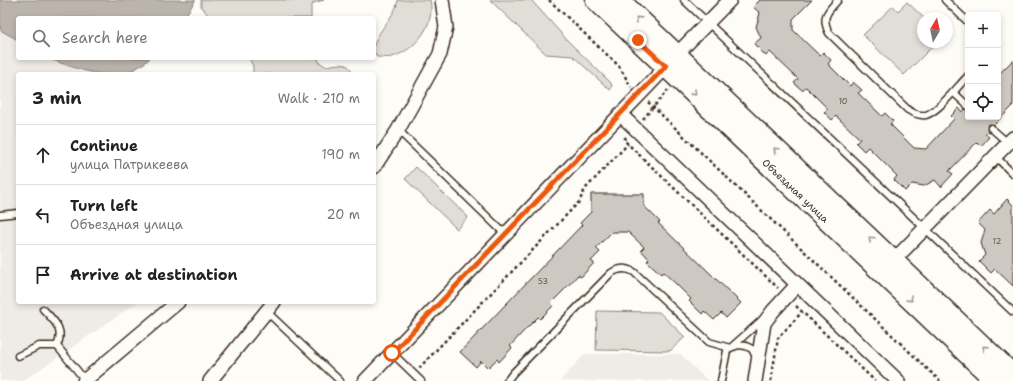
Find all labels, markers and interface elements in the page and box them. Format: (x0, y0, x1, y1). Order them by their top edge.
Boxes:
north arrow (917, 12, 953, 48)
map controls (965, 12, 1001, 120)
button: + (965, 12, 1001, 48)
search box (16, 16, 376, 60)
one-way arrow (635, 16, 643, 23)
icon: search (30, 27, 52, 49)
text: Search here (62, 28, 148, 48)
route end (629, 31, 647, 49)
button: − (965, 48, 1001, 84)
button: locate (965, 84, 1001, 120)
text: 3 min (32, 87, 82, 109)
one-way arrow (689, 89, 697, 96)
text: Walk · 210 m (278, 90, 360, 107)
house number: 10 (839, 96, 847, 107)
text: Continue (70, 136, 138, 156)
icon: ahead (32, 144, 54, 166)
text: 190 m (321, 146, 360, 163)
one-way arrow (773, 147, 781, 155)
text: улица Патрикеева (70, 156, 188, 173)
street label: Объездная улица (760, 156, 832, 226)
text: Turn left (70, 196, 138, 216)
icon: left (32, 204, 54, 226)
text: 20 m (327, 206, 360, 223)
text: Объездная улица (70, 216, 183, 233)
house number: 12 (993, 236, 1002, 247)
one-way arrow (868, 237, 875, 244)
icon: arrive (32, 264, 54, 286)
text: Arrive at destination (70, 265, 238, 285)
house number: 53 (538, 276, 548, 287)
one-way arrow (906, 294, 913, 301)
route start (383, 344, 401, 362)
one-way arrow (982, 345, 990, 353)

